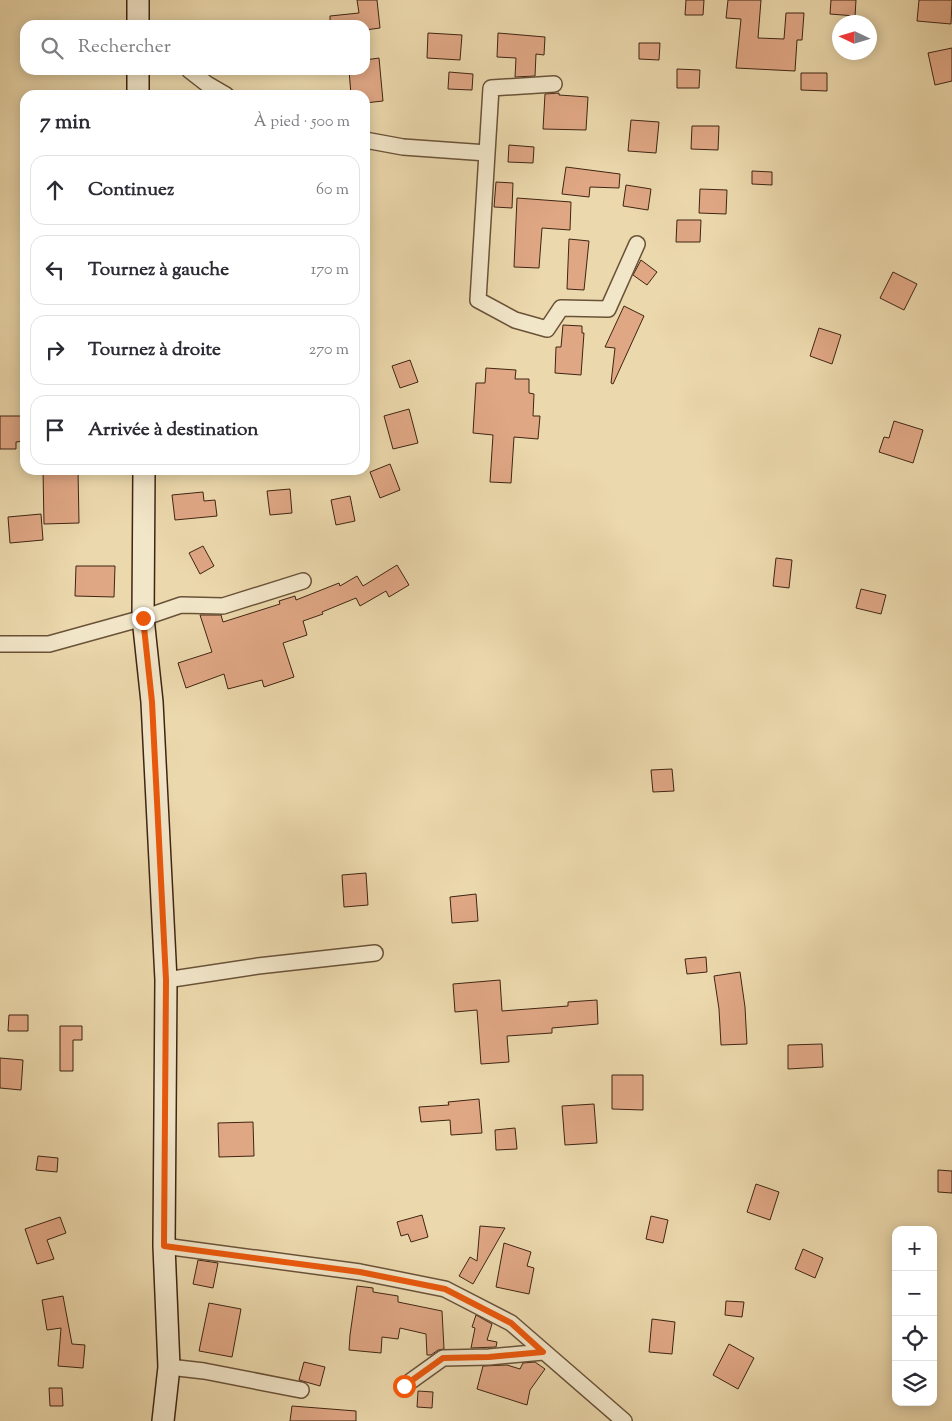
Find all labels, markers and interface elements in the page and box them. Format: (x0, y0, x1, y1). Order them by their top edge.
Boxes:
north arrow (832, 15, 877, 60)
search box (20, 20, 370, 75)
icon: search (38, 34, 66, 62)
text: Rechercher (78, 34, 171, 61)
text: 7 min (40, 108, 91, 138)
text: À pied · 500 m (254, 111, 350, 134)
icon: ahead (41, 176, 69, 204)
text: Continuez (88, 177, 174, 204)
text: 60 m (316, 179, 349, 202)
icon: left (41, 256, 69, 284)
text: Tournez à gauche (88, 257, 229, 284)
text: 170 m (311, 259, 349, 282)
icon: right (41, 336, 69, 364)
text: Tournez à droite (88, 337, 221, 364)
text: 270 m (309, 339, 349, 362)
icon: arrive (41, 416, 69, 444)
text: Arrivée à destination (88, 417, 259, 444)
route end (132, 607, 155, 630)
map controls (892, 1226, 937, 1406)
button: + (892, 1226, 937, 1271)
button: − (892, 1271, 937, 1316)
button: locate (892, 1316, 937, 1361)
button: layers (892, 1361, 937, 1406)
route start (393, 1375, 416, 1398)

